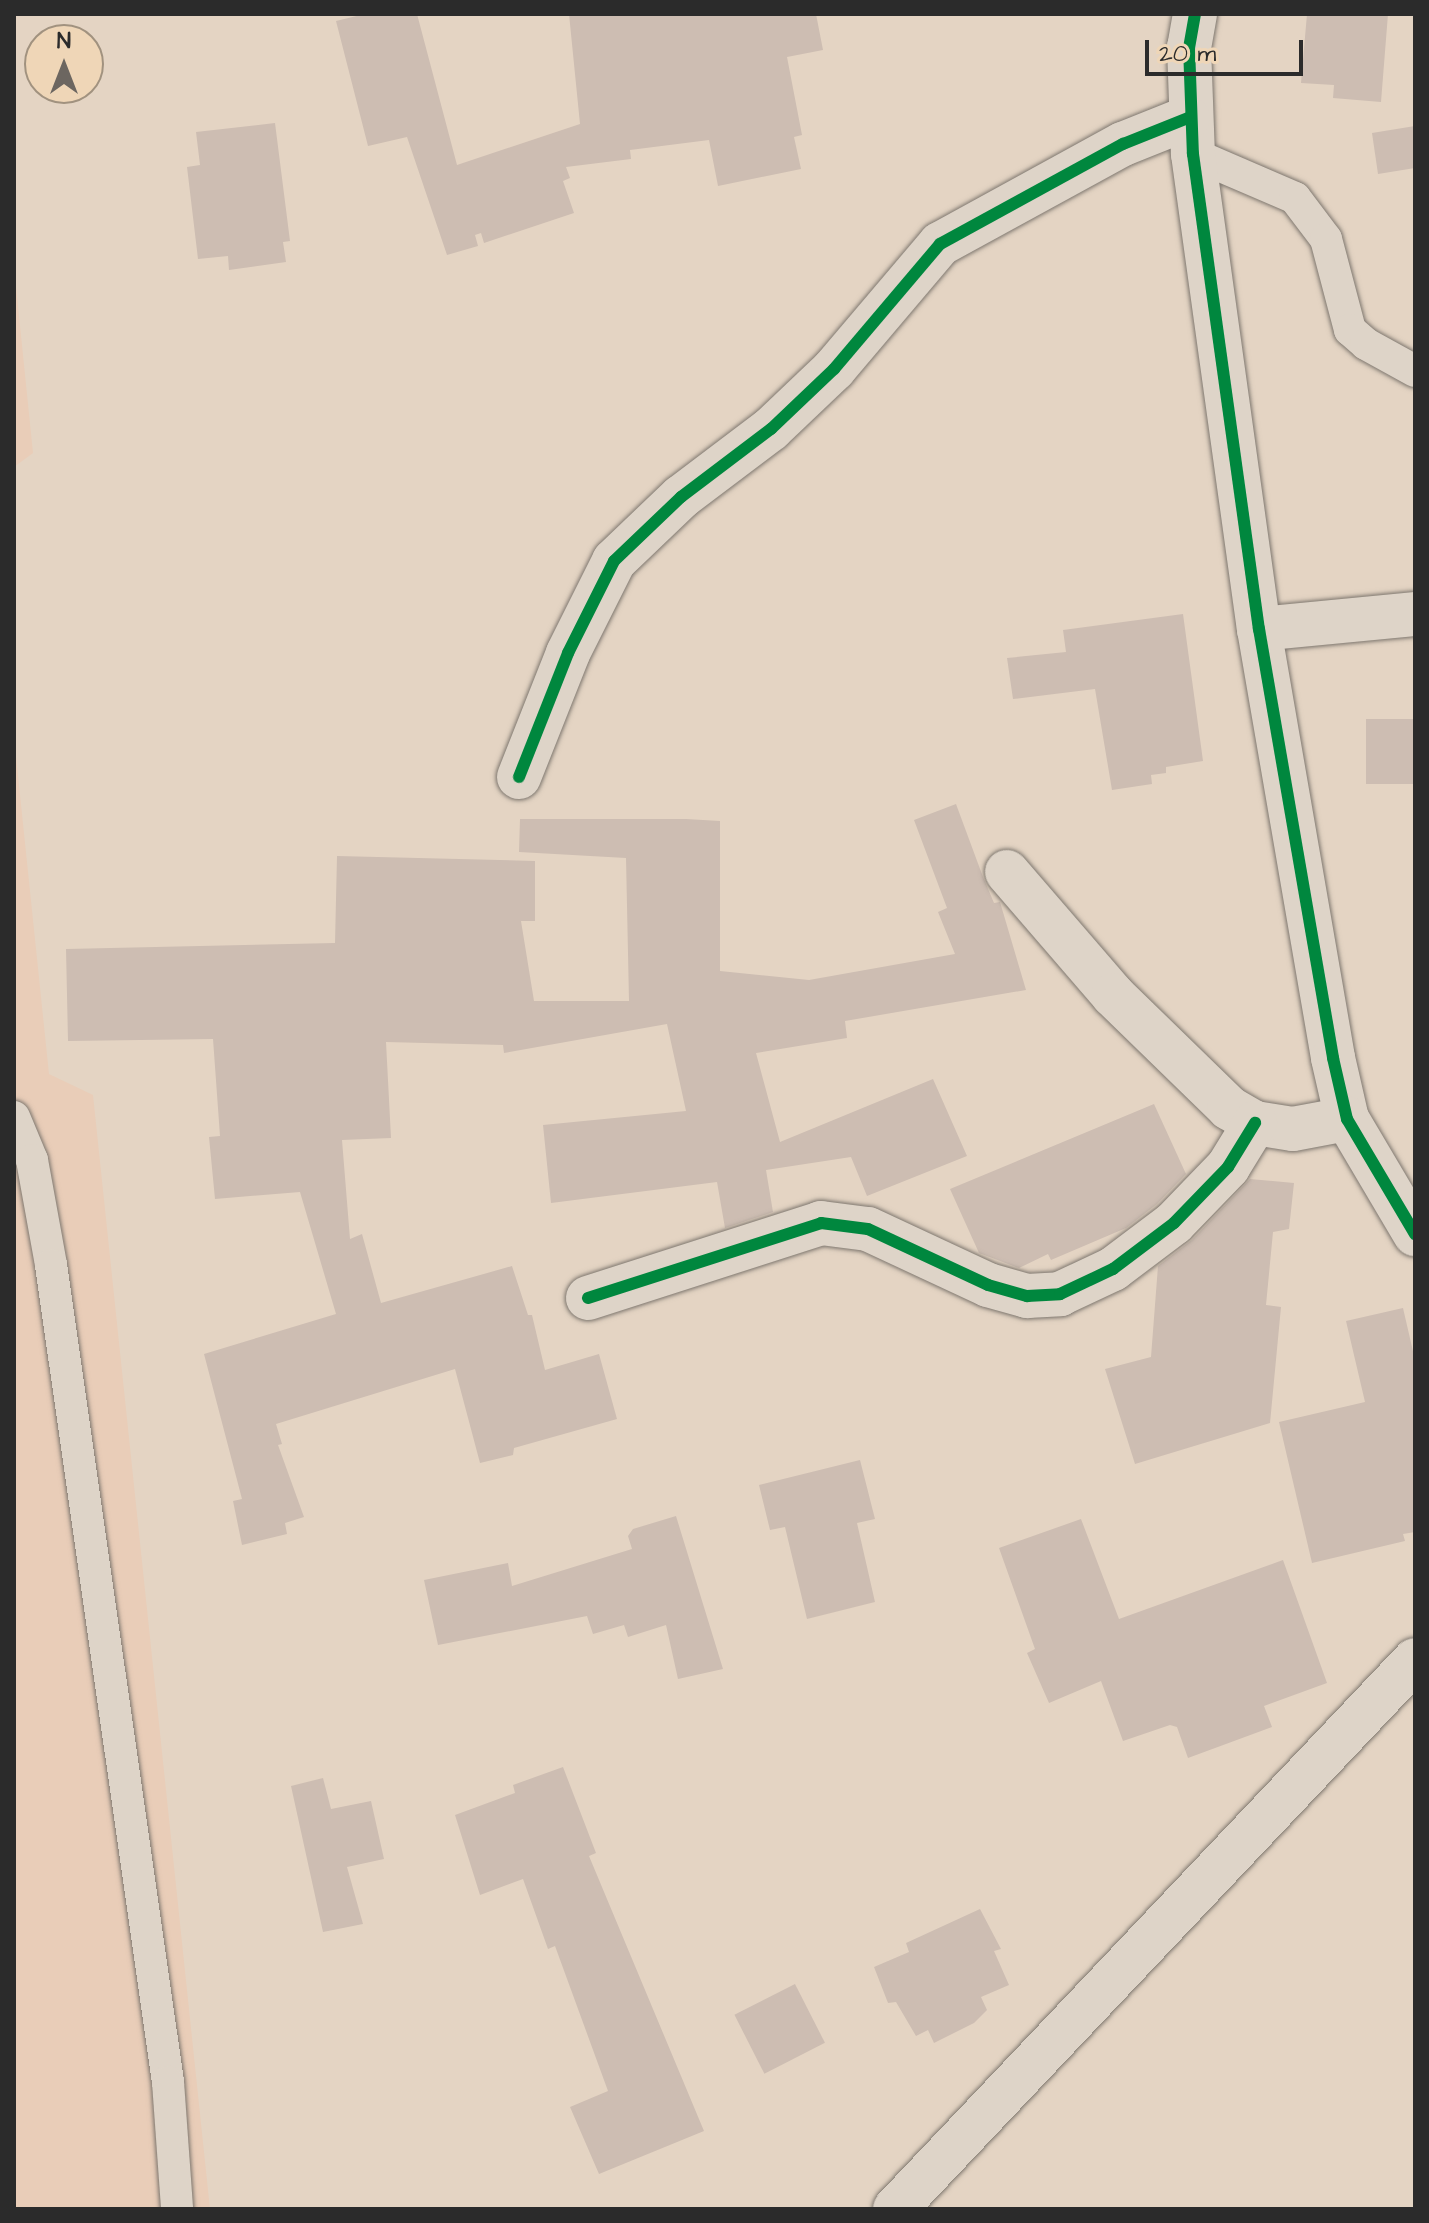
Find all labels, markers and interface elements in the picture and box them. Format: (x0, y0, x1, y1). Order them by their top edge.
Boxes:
north arrow (24, 24, 104, 104)
scale bar (1149, 24, 1307, 74)
text: N (57, 26, 71, 57)
text: 20 m (1159, 37, 1216, 71)

